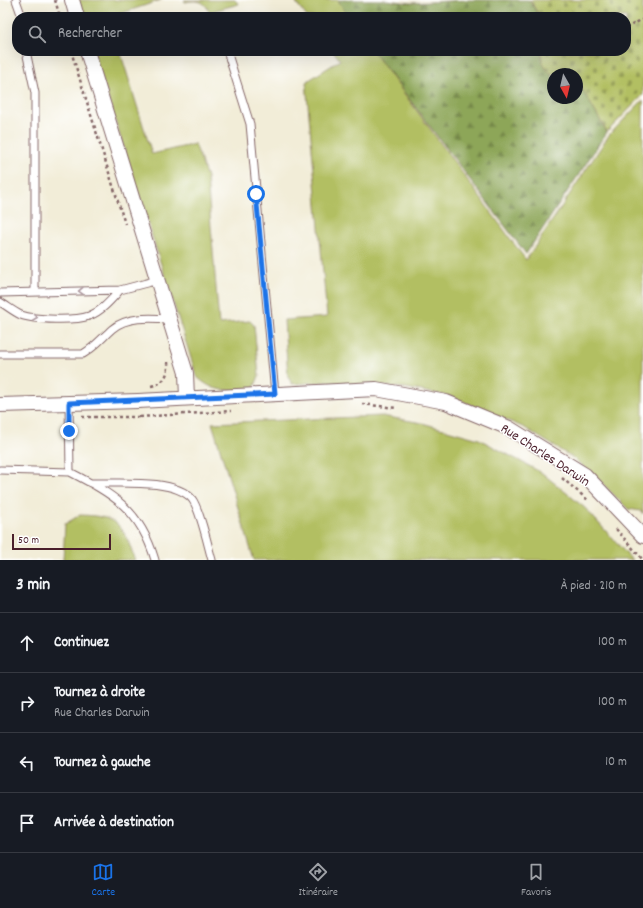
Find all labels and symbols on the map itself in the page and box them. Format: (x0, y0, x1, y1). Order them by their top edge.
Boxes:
north arrow (547, 68, 583, 104)
route start (247, 185, 265, 203)
one-way arrow (78, 287, 84, 295)
one-way arrow (32, 313, 38, 322)
street label: Rue Charles Darwin (496, 419, 594, 492)
route end (60, 422, 78, 440)
scale bar (12, 532, 111, 551)

